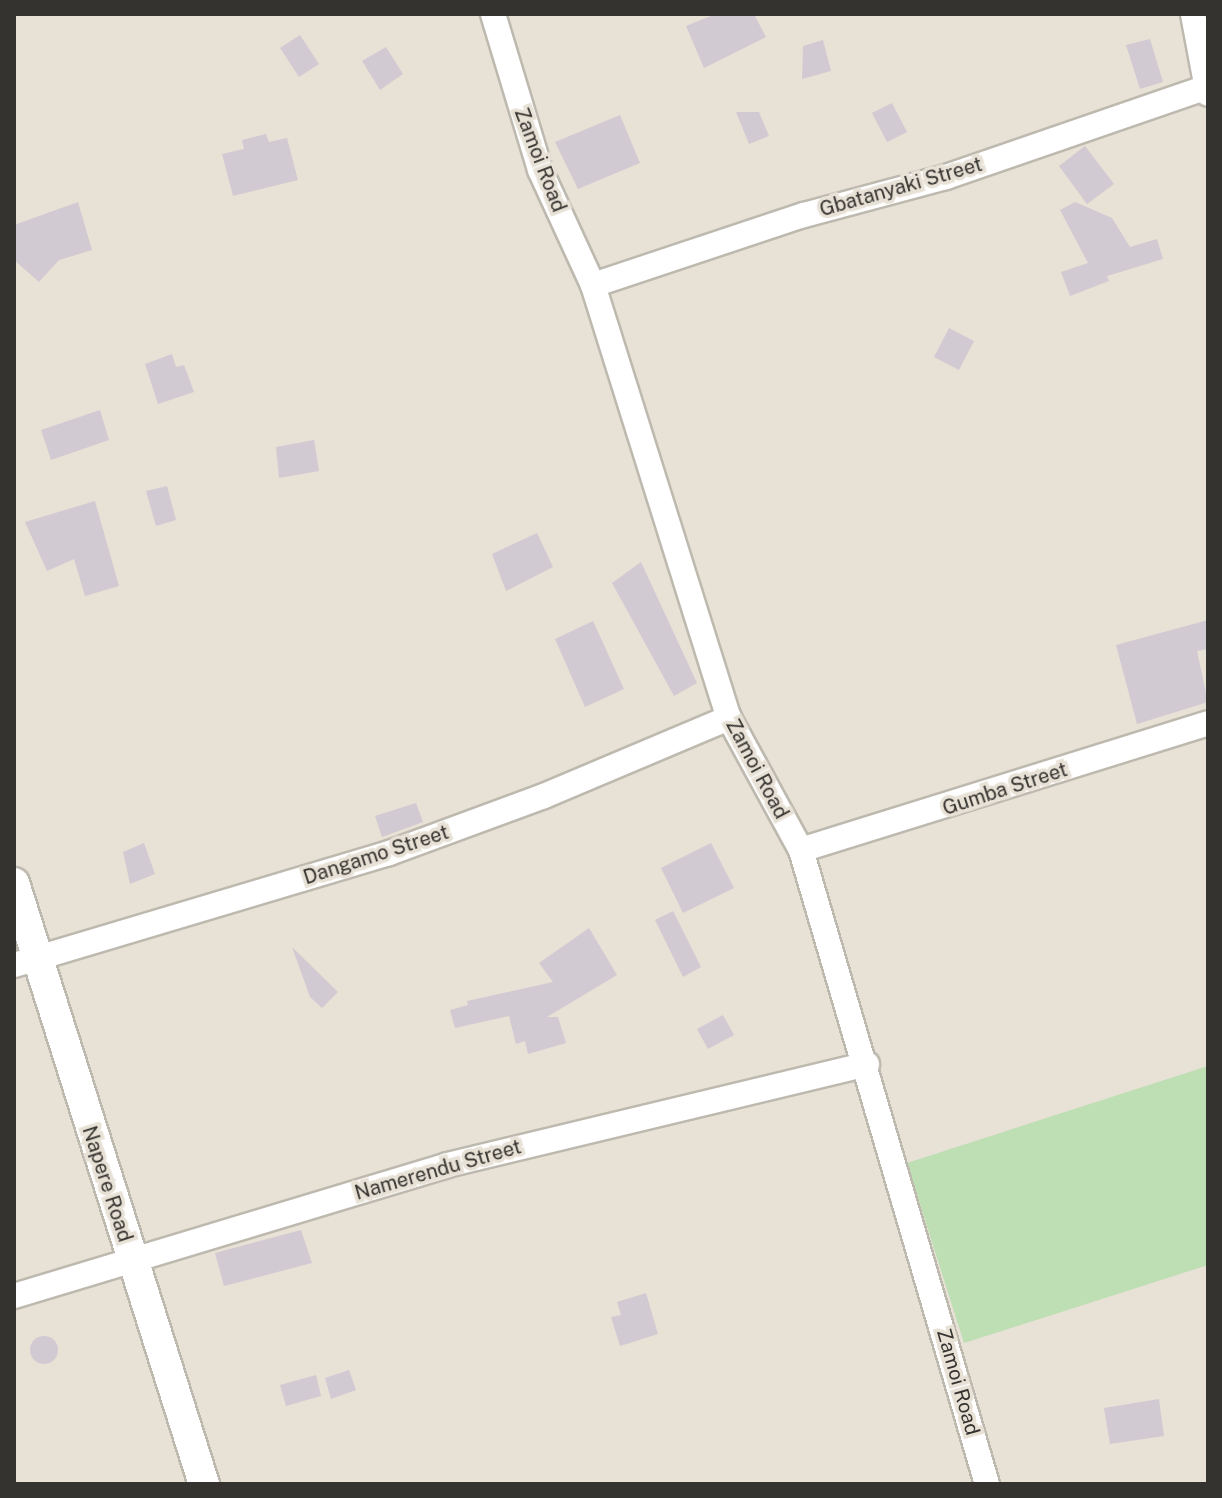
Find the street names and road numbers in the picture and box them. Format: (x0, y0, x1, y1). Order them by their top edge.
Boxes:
street label: Zamoi Road (509, 104, 571, 216)
street label: Gbatanyaki Street (817, 152, 985, 222)
street label: Zamoi Road (721, 715, 793, 823)
street label: Gumba Street (940, 758, 1070, 820)
street label: Dangamo Street (300, 820, 452, 890)
street label: Napere Road (77, 1123, 137, 1245)
street label: Namerendu Street (352, 1135, 524, 1205)
street label: Zamoi Road (931, 1326, 985, 1438)

